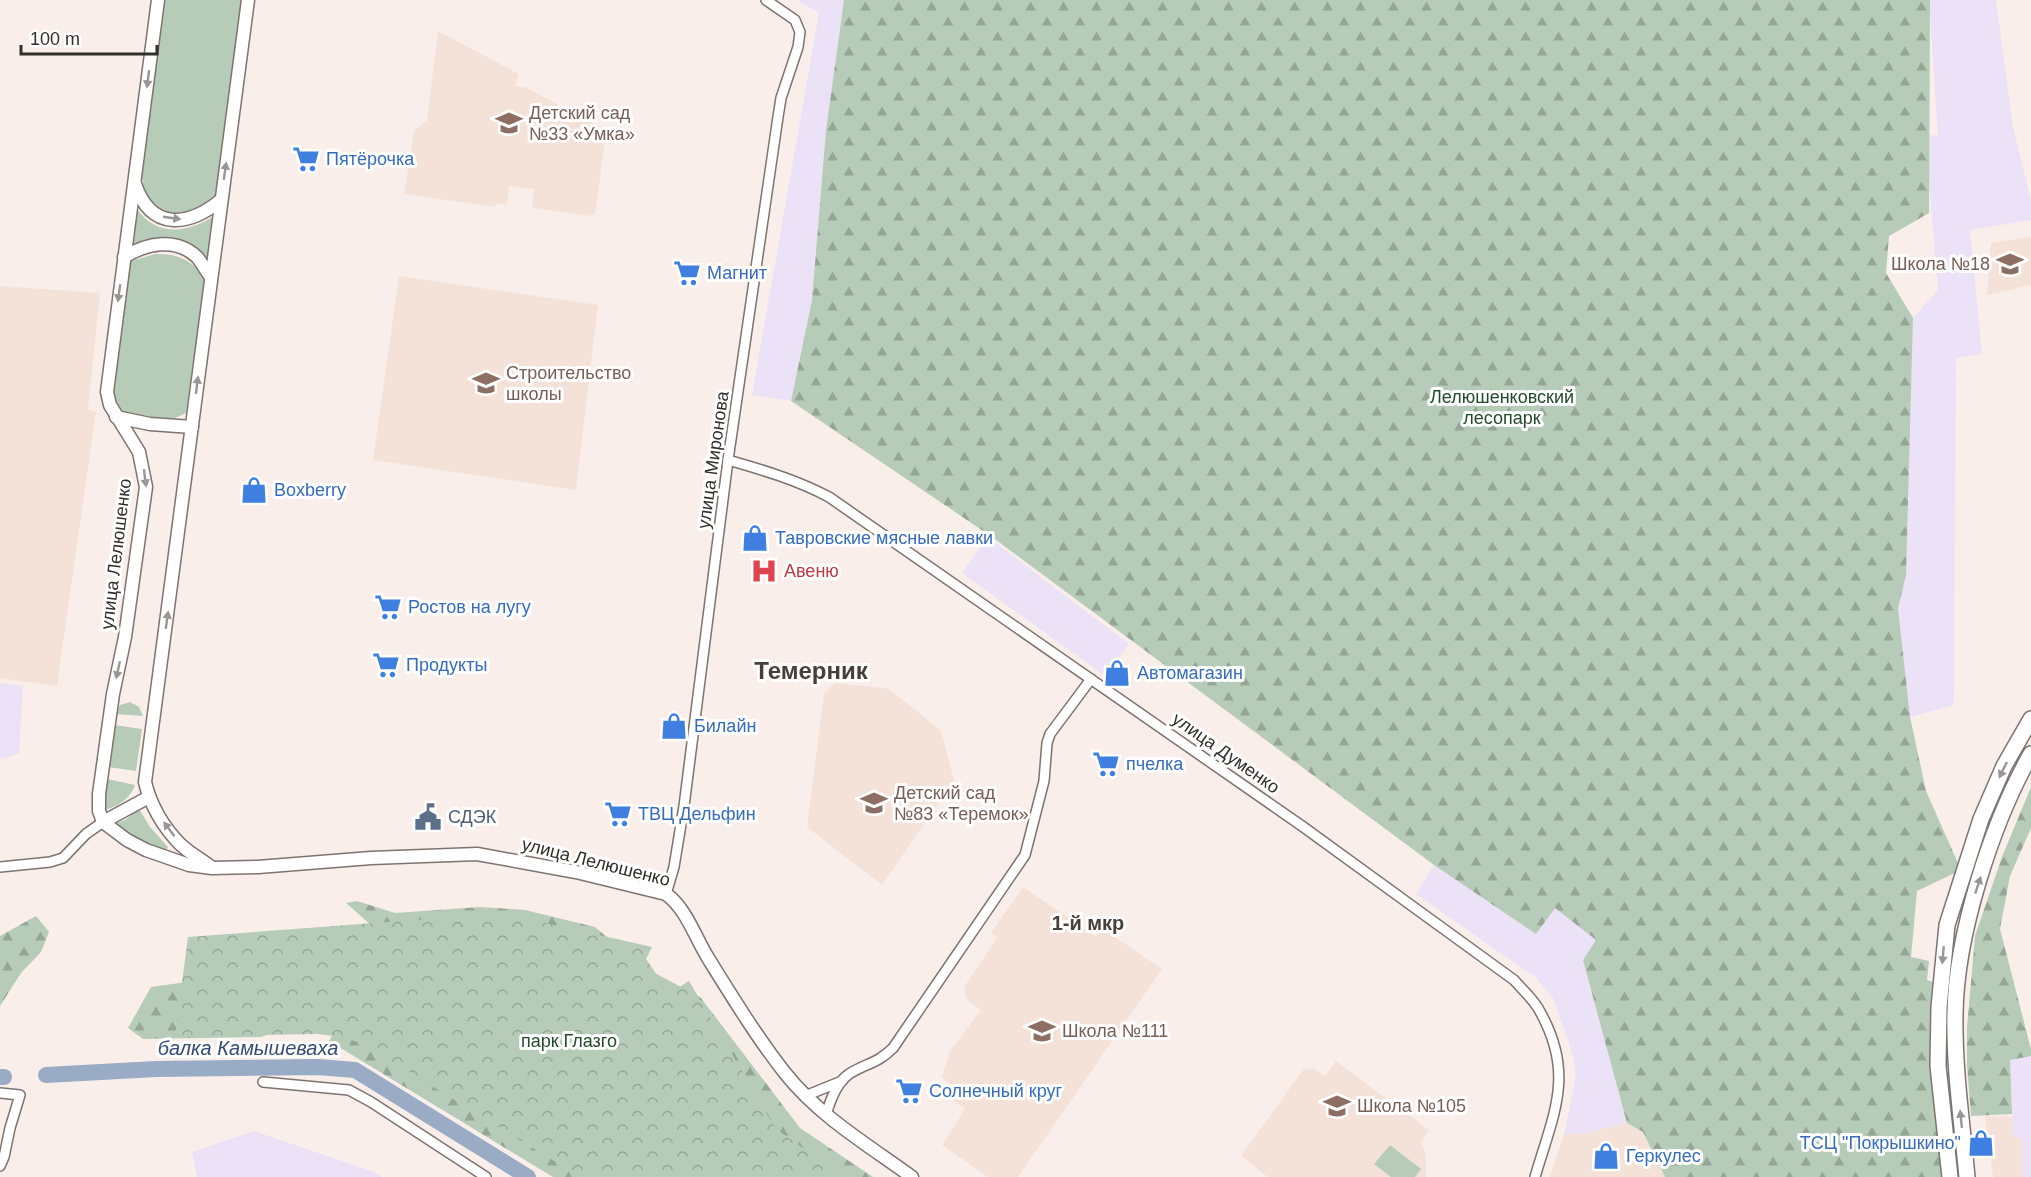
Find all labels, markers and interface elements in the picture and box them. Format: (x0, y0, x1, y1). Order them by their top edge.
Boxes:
scale bar (21, 18, 158, 56)
text: 100 m (30, 29, 80, 49)
one-way arrow (143, 69, 153, 88)
place label: Детский сад №33 «Умка» (529, 103, 635, 144)
school or university icon: Детский сад №33 «Умка» (494, 108, 524, 138)
supermarket icon: Пятёрочка (291, 144, 321, 174)
place label: Пятёрочка (326, 149, 415, 169)
one-way arrow (220, 161, 229, 180)
one-way arrow (162, 214, 181, 223)
school or university icon: Школа №18 (1995, 249, 2025, 279)
place label: Школа №18 (1891, 254, 1990, 274)
supermarket icon: Магнит (672, 258, 702, 288)
place label: Магнит (707, 263, 767, 283)
one-way arrow (115, 284, 124, 303)
place label: Строительство школы (506, 363, 631, 404)
school or university icon: Строительство школы (471, 368, 501, 398)
one-way arrow (193, 376, 202, 395)
park label: Лелюшенковский лесопарк (1430, 387, 1574, 428)
street label: улица Миронова (693, 389, 733, 530)
one-way arrow (140, 468, 149, 487)
shop icon: Boxberry (239, 475, 269, 505)
street label: улица Лелюшенко (97, 477, 135, 631)
place label: Boxberry (274, 480, 346, 500)
shop icon: Тавровские мясные лавки (740, 523, 770, 553)
place label: Тавровские мясные лавки (775, 528, 993, 548)
hospital icon: Авеню (749, 556, 779, 586)
place label: Авеню (784, 561, 839, 581)
supermarket icon: Ростов на лугу (373, 592, 403, 622)
place label: Ростов на лугу (408, 597, 531, 617)
one-way arrow (163, 611, 172, 630)
supermarket icon: Продукты (371, 650, 401, 680)
place label: Продукты (406, 655, 487, 675)
district label: Темерник (754, 657, 869, 684)
shop icon: Автомагазин (1102, 658, 1132, 688)
one-way arrow (113, 661, 122, 680)
place label: Автомагазин (1137, 663, 1243, 683)
street label: улица Думенко (1169, 709, 1283, 797)
shop icon: Билайн (659, 711, 689, 741)
place label: Билайн (694, 716, 756, 736)
supermarket icon: пчелка (1091, 749, 1121, 779)
place label: пчелка (1126, 754, 1184, 774)
one-way arrow (1998, 762, 2007, 779)
place label: Детский сад №83 «Теремок» (894, 783, 1029, 824)
school or university icon: Детский сад №83 «Теремок» (859, 788, 889, 818)
supermarket icon: ТВЦ Дельфин (603, 799, 633, 829)
public building icon: СДЭК (413, 802, 443, 832)
place label: ТВЦ Дельфин (638, 804, 756, 824)
place label: СДЭК (448, 807, 497, 827)
one-way arrow (163, 821, 175, 836)
street label: улица Лелюшенко (520, 834, 672, 890)
one-way arrow (1974, 876, 1983, 894)
district label: 1-й мкр (1052, 912, 1124, 934)
one-way arrow (1938, 945, 1948, 964)
school or university icon: Школа №111 (1027, 1016, 1057, 1046)
place label: Школа №111 (1062, 1021, 1168, 1041)
park label: парк Глазго (521, 1031, 617, 1051)
water label: балка Камышеваха (158, 1037, 338, 1059)
supermarket icon: Солнечный круг (894, 1076, 924, 1106)
place label: Солнечный круг (929, 1081, 1062, 1101)
school or university icon: Школа №105 (1322, 1091, 1352, 1121)
place label: Школа №105 (1357, 1096, 1466, 1116)
one-way arrow (1956, 1109, 1966, 1128)
shop icon: ТСЦ "Покрышкино" (1966, 1128, 1996, 1158)
place label: ТСЦ "Покрышкино" (1800, 1133, 1961, 1153)
shop icon: Геркулес (1591, 1141, 1621, 1171)
place label: Геркулес (1626, 1146, 1701, 1166)

